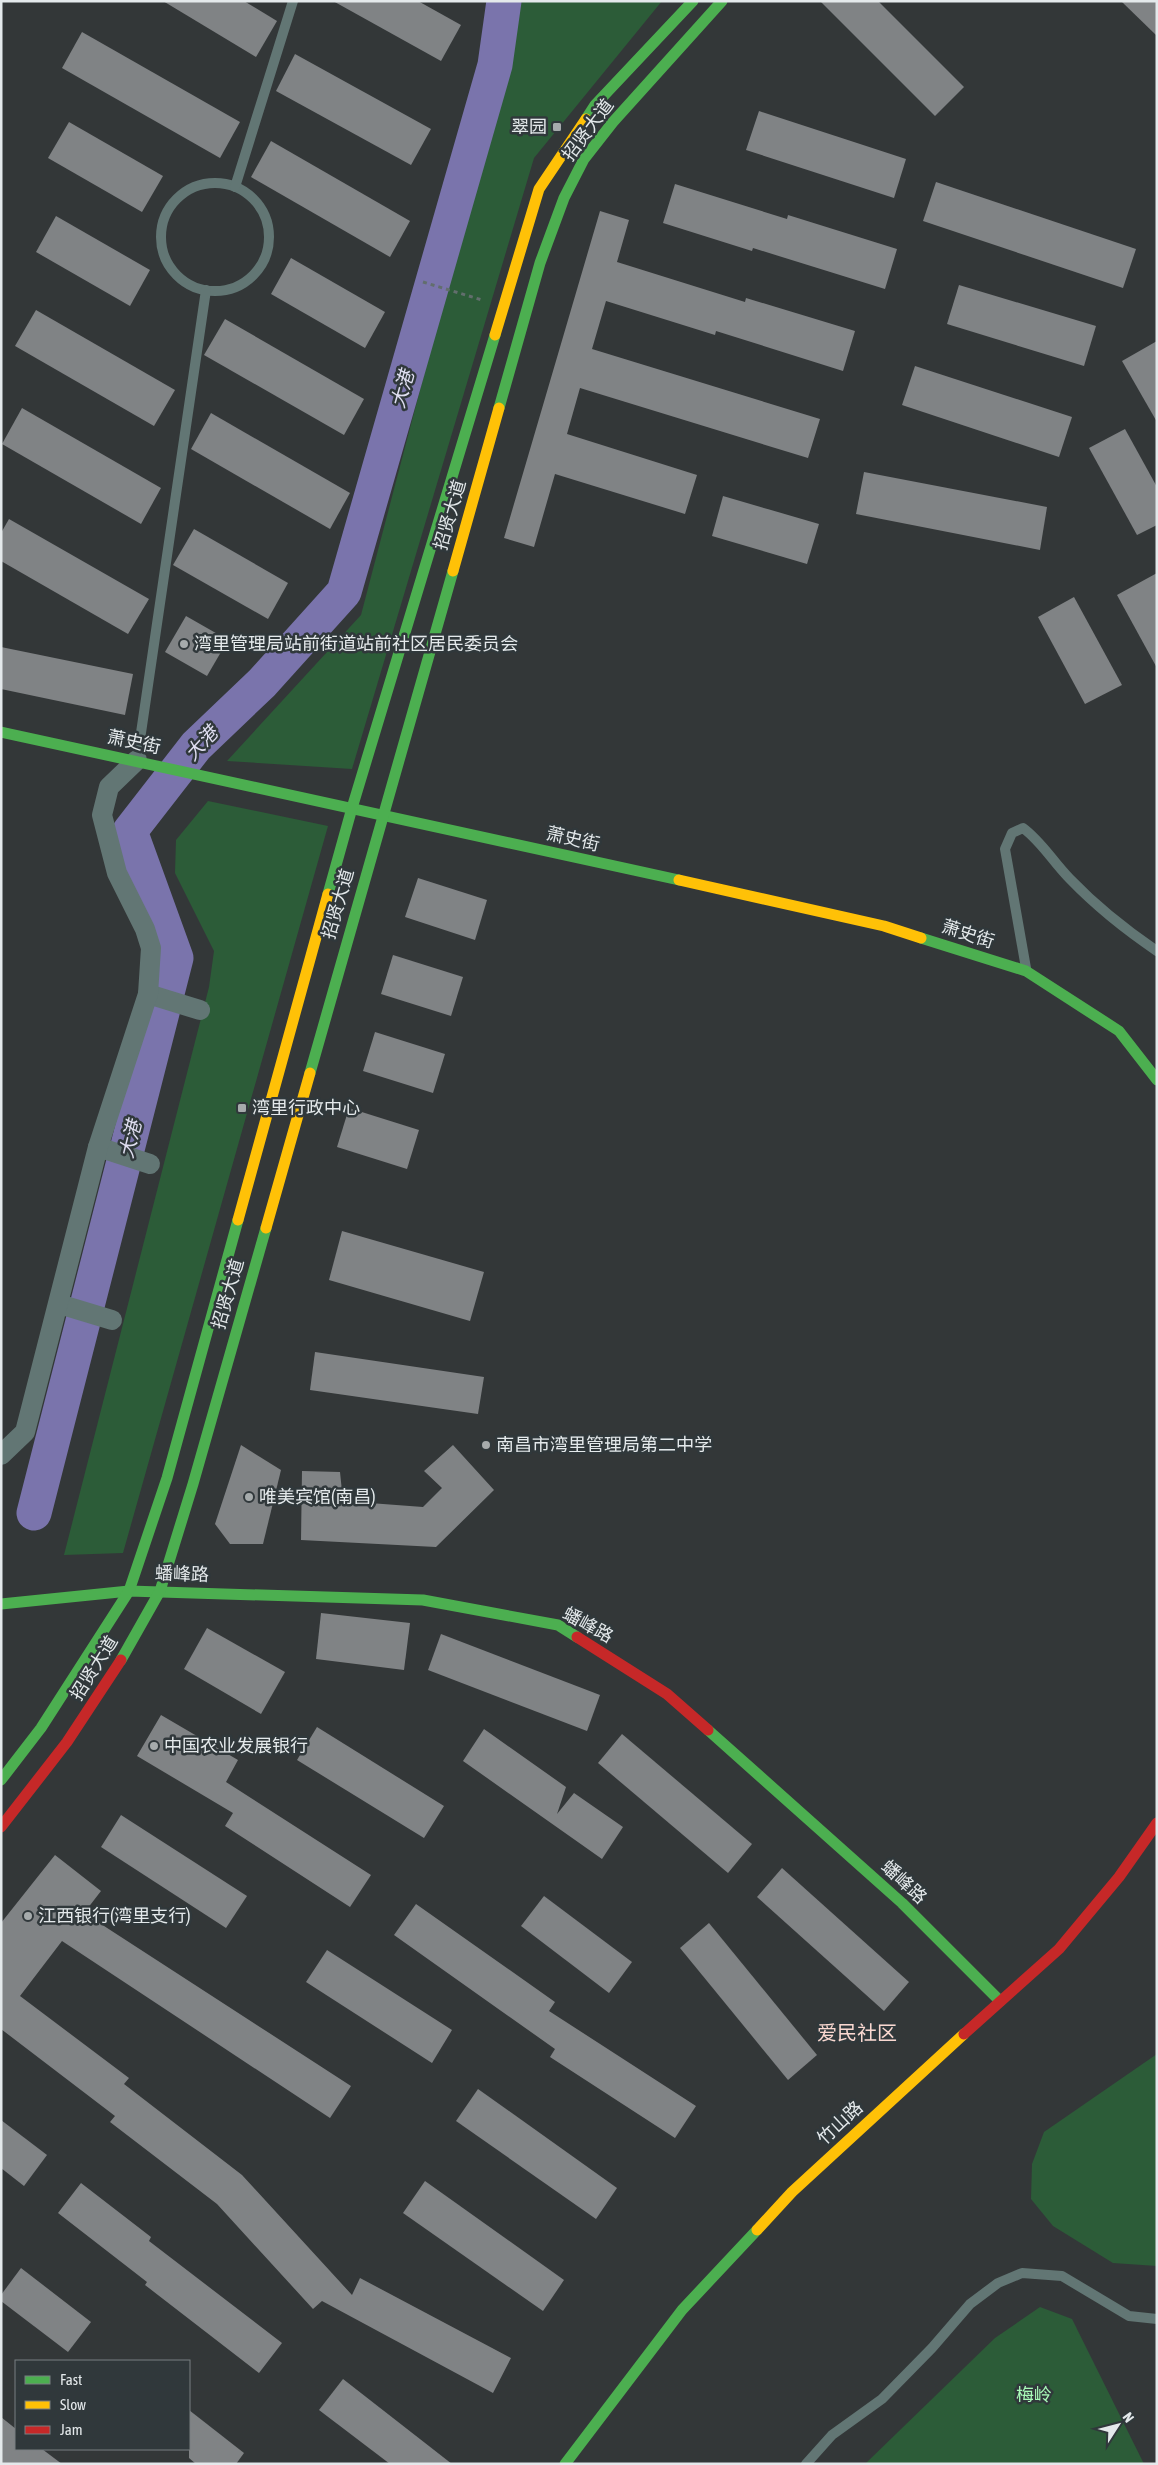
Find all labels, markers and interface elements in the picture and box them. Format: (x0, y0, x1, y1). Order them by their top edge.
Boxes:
street label: 招贤大道 (558, 95, 618, 165)
place label: 翠园 (511, 116, 547, 137)
marker: 翠园 (551, 121, 563, 133)
water label: 大港 (386, 365, 419, 410)
street label: 招贤大道 (430, 477, 470, 552)
place label: 湾里管理局站前街道站前社区居民委员会 (194, 633, 518, 654)
marker: 湾里管理局站前街道站前社区居民委员会 (178, 638, 190, 650)
water label: 大港 (180, 719, 224, 764)
street label: 萧史街 (106, 726, 163, 757)
street label: 萧史街 (544, 822, 602, 855)
street label: 招贤大道 (318, 866, 358, 941)
street label: 萧史街 (939, 915, 997, 952)
place label: 湾里行政中心 (252, 1097, 360, 1118)
marker: 湾里行政中心 (236, 1102, 248, 1114)
water label: 大港 (115, 1115, 146, 1160)
street label: 招贤大道 (208, 1256, 248, 1331)
place label: 南昌市湾里管理局第二中学 (496, 1434, 712, 1455)
marker: 南昌市湾里管理局第二中学 (480, 1439, 492, 1451)
place label: 唯美宾馆(南昌) (259, 1486, 376, 1507)
marker: 唯美宾馆(南昌) (243, 1491, 255, 1503)
street label: 蟠峰路 (155, 1562, 209, 1585)
street label: 蟠峰路 (560, 1602, 617, 1647)
street label: 招贤大道 (66, 1632, 122, 1704)
place label: 中国农业发展银行 (164, 1735, 308, 1756)
marker: 中国农业发展银行 (148, 1740, 160, 1752)
street label: 蟠峰路 (877, 1856, 931, 1908)
place label: 江西银行(湾里支行) (38, 1905, 191, 1926)
marker: 江西银行(湾里支行) (22, 1910, 34, 1922)
district label: 爱民社区 (817, 2021, 897, 2044)
street label: 竹山路 (813, 2097, 867, 2149)
legend (15, 2360, 190, 2450)
text: Fast (60, 2371, 82, 2388)
park label: 梅岭 (1016, 2384, 1052, 2405)
text: Slow (60, 2396, 86, 2413)
north arrow (1093, 2400, 1143, 2450)
text: N (1120, 2409, 1137, 2425)
text: Jam (60, 2421, 83, 2438)

